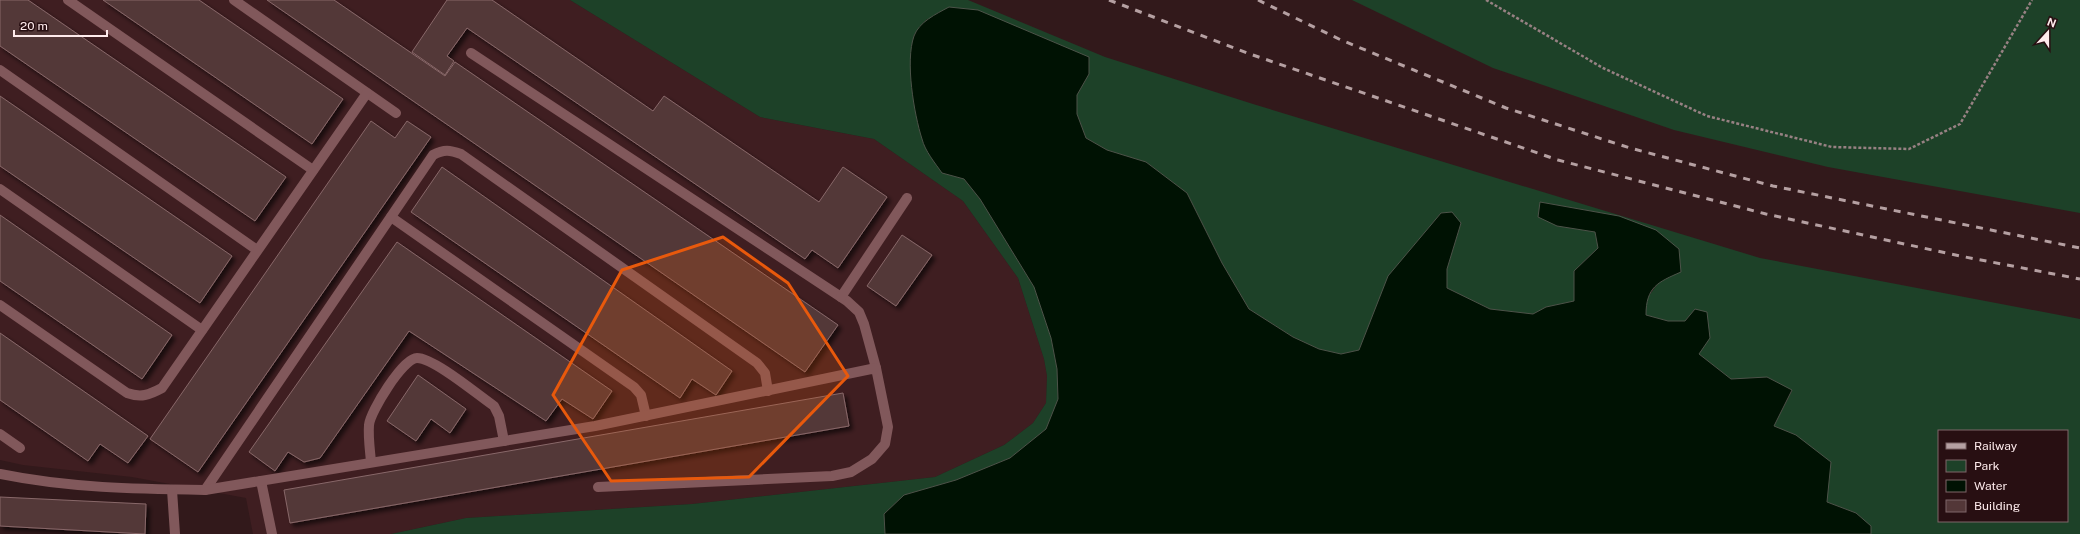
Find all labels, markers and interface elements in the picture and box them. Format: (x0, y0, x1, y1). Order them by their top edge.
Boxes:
scale bar (14, 12, 107, 38)
north arrow (2028, 12, 2068, 52)
text: N (2045, 16, 2058, 30)
text: 20 m (20, 19, 48, 33)
legend (1938, 430, 2068, 522)
text: Railway (1974, 439, 2018, 453)
text: Park (1974, 459, 2000, 473)
text: Water (1974, 479, 2008, 493)
text: Building (1974, 499, 2020, 513)

